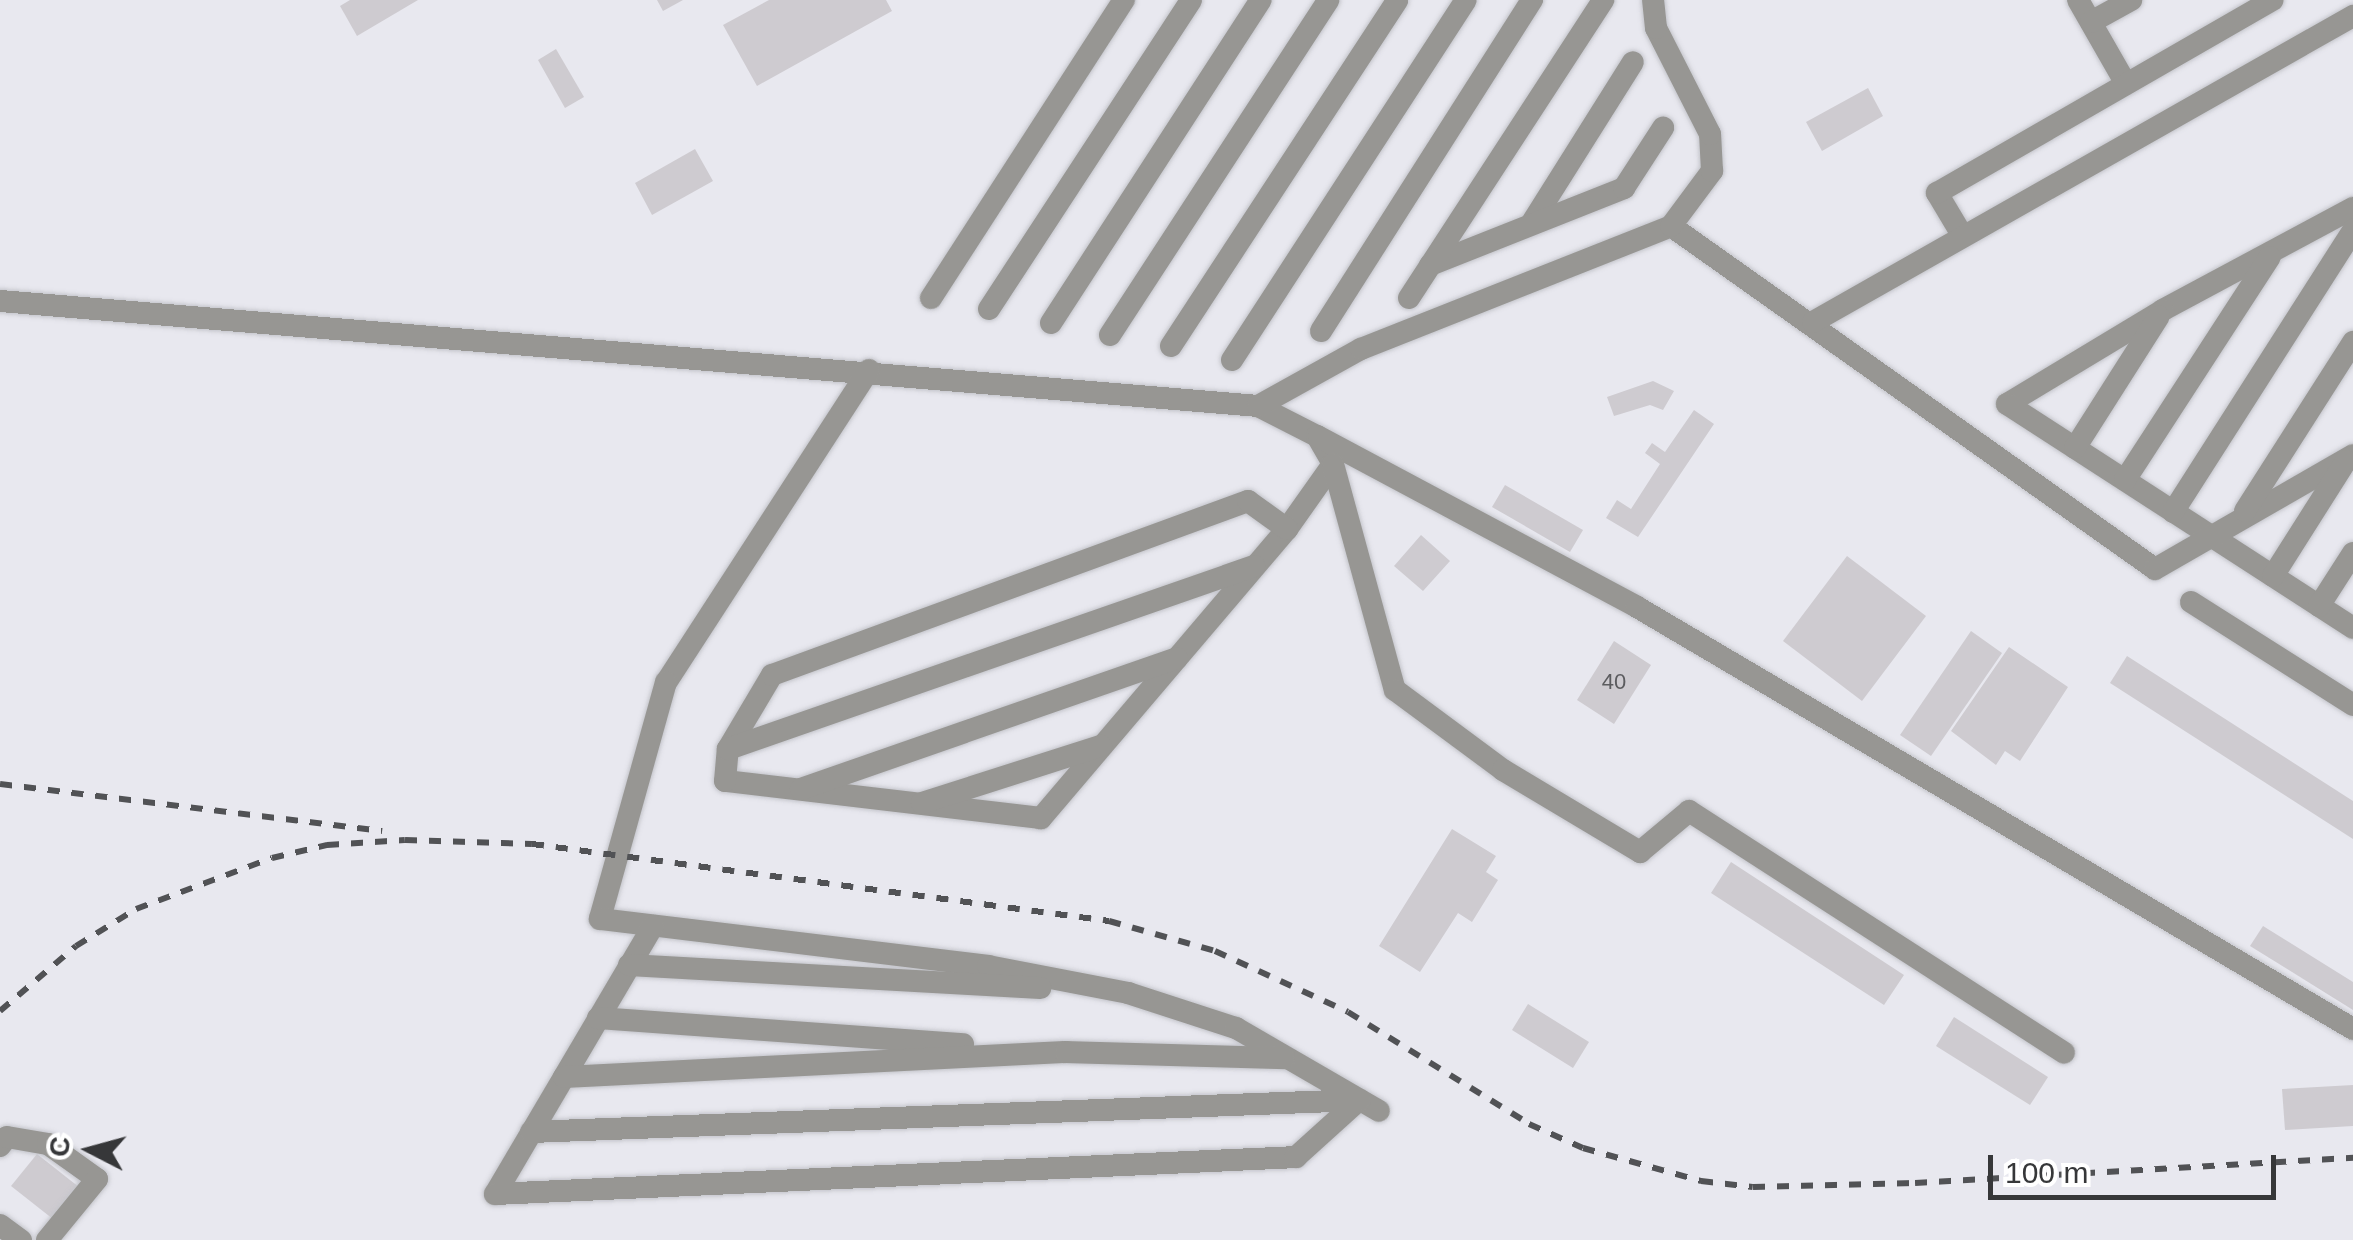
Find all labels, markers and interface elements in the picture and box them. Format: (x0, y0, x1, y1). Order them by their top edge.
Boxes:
house number: 40 (1602, 669, 1626, 695)
north arrow (40, 1100, 140, 1200)
text: С (43, 1135, 76, 1159)
scale bar (1993, 1135, 2280, 1197)
text: 100 m (2005, 1156, 2088, 1189)

